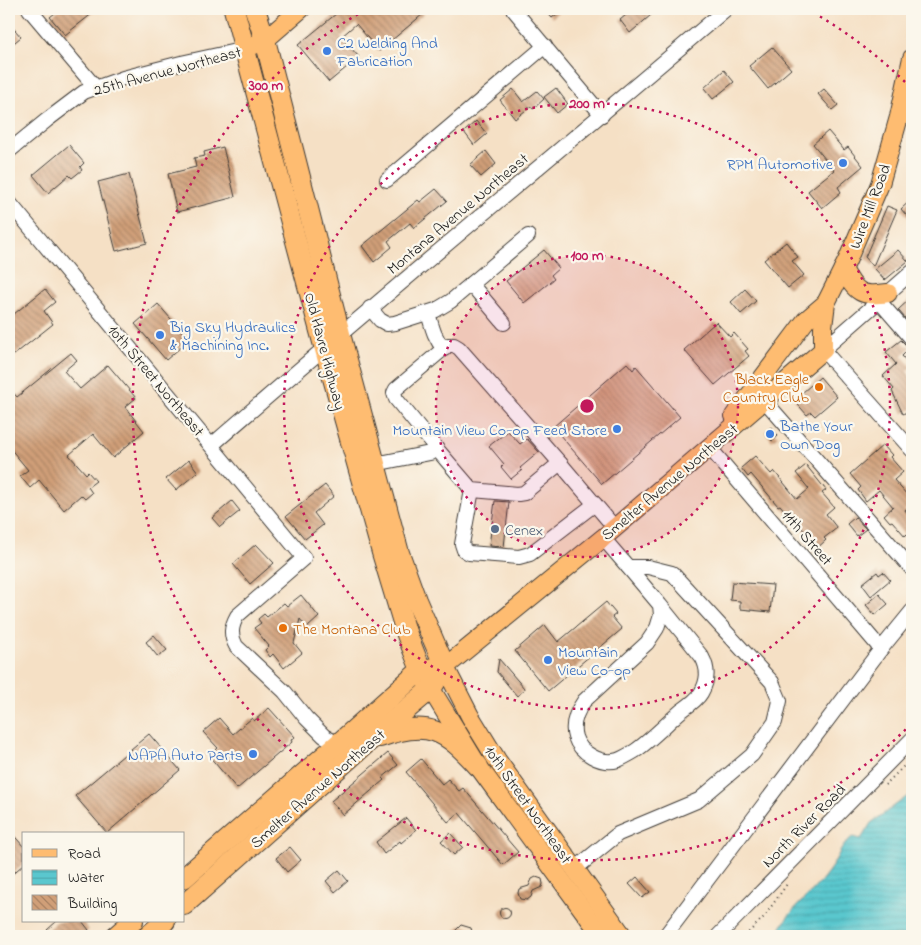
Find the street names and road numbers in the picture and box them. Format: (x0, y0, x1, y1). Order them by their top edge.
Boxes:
street label: 25th Avenue Northeast (91, 40, 245, 103)
street label: Montana Avenue Northeast (382, 148, 535, 281)
street label: Wire Mill Road (844, 161, 898, 253)
street label: Old Havre Highway (297, 290, 351, 413)
street label: 10th Street Northeast (101, 320, 210, 443)
street label: Smelter Avenue Northeast (597, 418, 744, 547)
street label: 11th Street (775, 505, 838, 572)
street label: Smelter Avenue Northeast (245, 724, 392, 855)
street label: 10th Street Northeast (477, 741, 578, 870)
street label: North River Road (757, 779, 852, 874)

